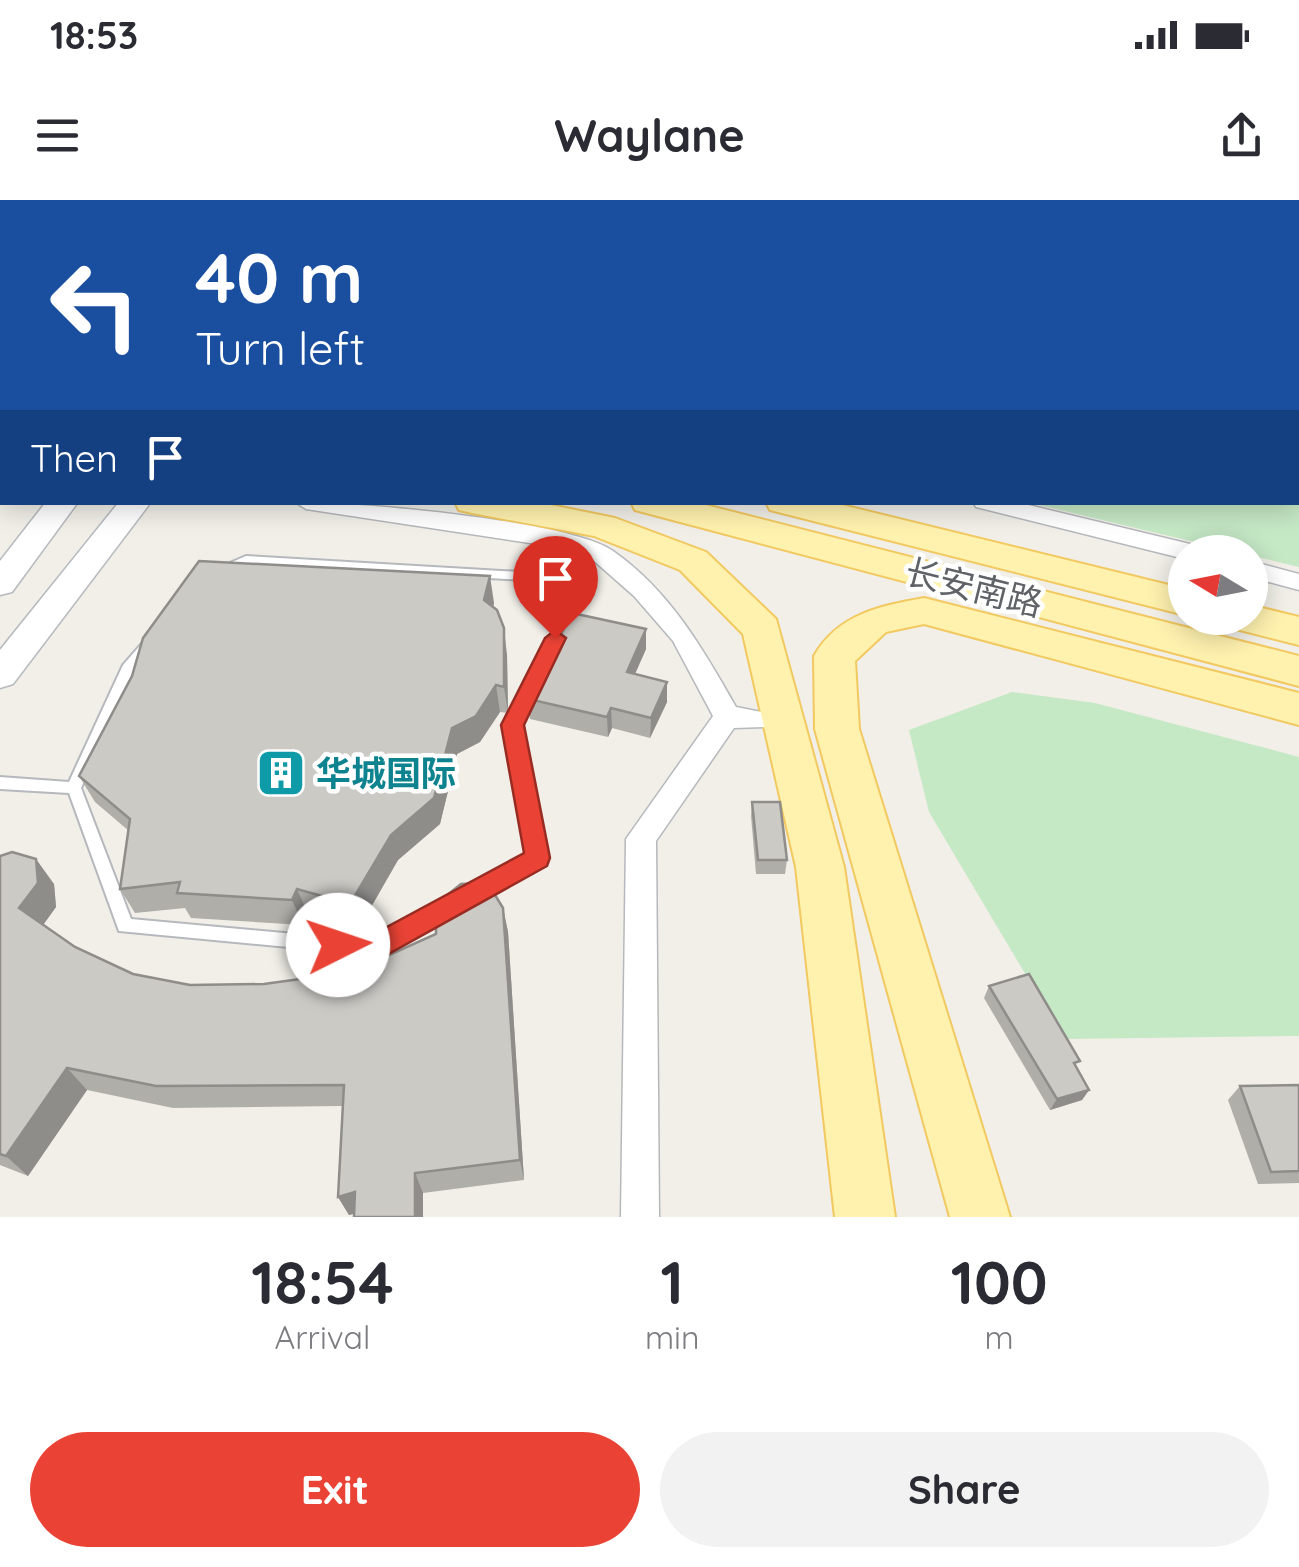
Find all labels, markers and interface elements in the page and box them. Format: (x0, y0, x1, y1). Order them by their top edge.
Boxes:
text: 18:53 (50, 11, 138, 59)
text: Waylane (554, 107, 745, 163)
icon: menu (30, 108, 85, 163)
icon: share (1214, 108, 1269, 163)
text: 40 m (195, 233, 363, 321)
icon: left (30, 240, 160, 370)
text: Turn left (195, 320, 365, 376)
icon: arrive (138, 430, 193, 485)
text: Then (30, 434, 118, 482)
north arrow (1168, 535, 1268, 635)
map controls (1168, 535, 1268, 635)
pin (513, 536, 598, 639)
street label: 长安南路 (901, 549, 1047, 625)
icon: arrive (528, 551, 583, 606)
building icon: 华城国际 (255, 747, 307, 799)
place label: 华城国际 (316, 751, 456, 795)
position arrow (286, 893, 390, 997)
text: 18:54 (251, 1244, 394, 1319)
text: 1 (661, 1244, 684, 1319)
text: 100 (951, 1244, 1048, 1319)
text: Arrival (275, 1317, 370, 1357)
text: min (645, 1317, 699, 1357)
text: m (985, 1317, 1014, 1357)
button: Exit (30, 1432, 640, 1547)
button: Share (660, 1432, 1269, 1547)

